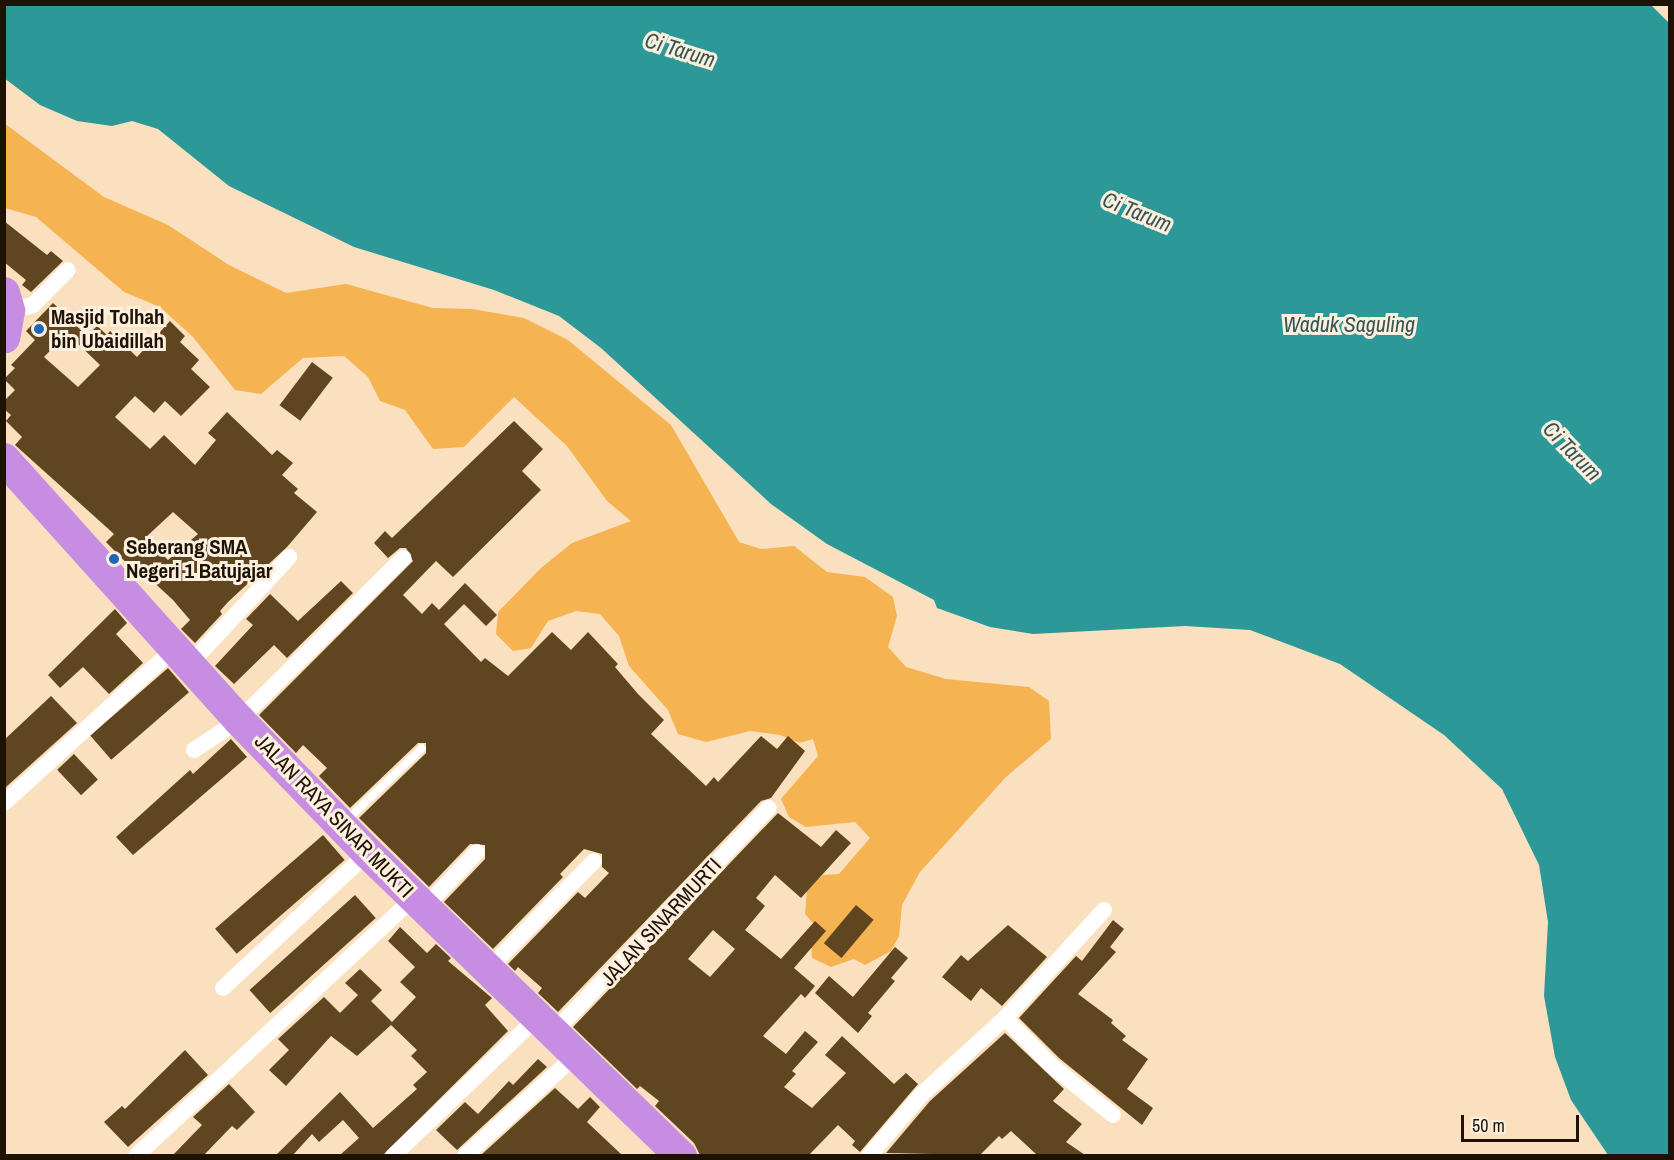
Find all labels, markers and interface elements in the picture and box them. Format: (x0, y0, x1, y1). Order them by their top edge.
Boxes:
water label: Ci Tarum (641, 27, 719, 73)
water label: Ci Tarum (1098, 186, 1176, 238)
place label: Masjid Tolhah bin Ubaidillah (51, 304, 165, 354)
water label: Waduk Saguling (1283, 312, 1415, 338)
marker: Masjid Tolhah bin Ubaidillah (32, 322, 46, 336)
water label: Ci Tarum (1537, 416, 1607, 486)
place label: Seberang SMA Negeri 1 Batujajar (126, 534, 272, 584)
marker: Seberang SMA Negeri 1 Batujajar (107, 552, 121, 566)
street label: JALAN RAYA SINAR MUKTI (249, 729, 419, 903)
street label: JALAN SINARMURTI (595, 853, 727, 991)
scale bar (1464, 1103, 1582, 1141)
text: 50 m (1472, 1113, 1505, 1138)

